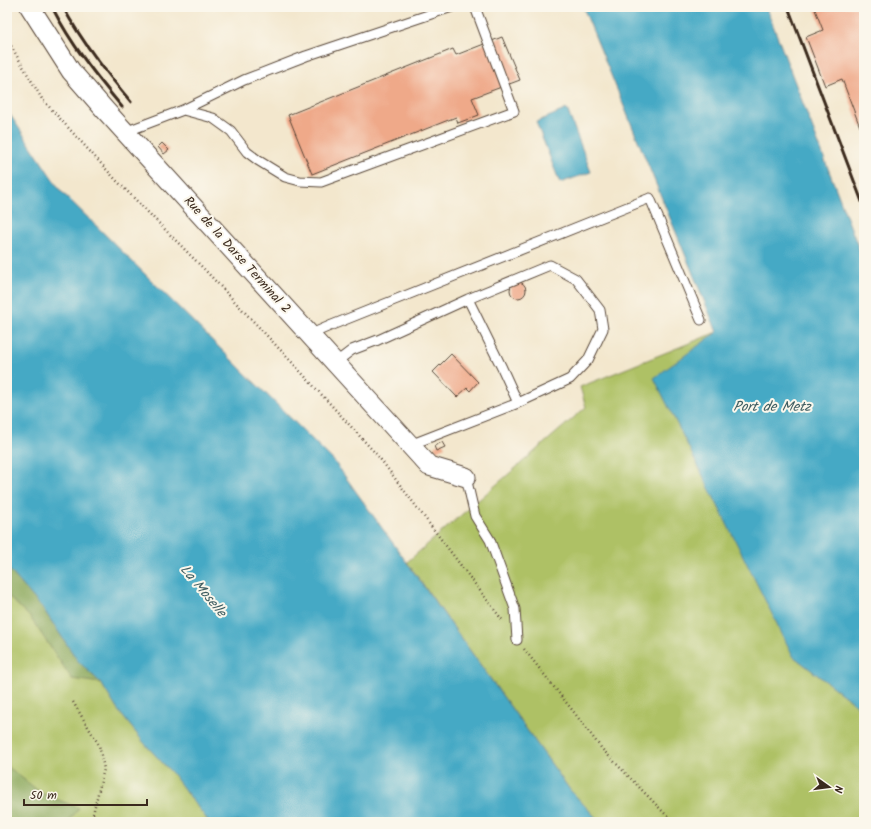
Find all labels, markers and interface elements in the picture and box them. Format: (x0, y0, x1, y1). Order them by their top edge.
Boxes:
street label: Rue de la Darse Terminal 2 (178, 192, 296, 318)
water label: Port de Metz (733, 396, 813, 418)
water label: La Moselle (174, 560, 233, 623)
north arrow (809, 767, 849, 807)
scale bar (24, 781, 147, 807)
text: N (828, 784, 847, 795)
text: 50 m (30, 786, 57, 805)

